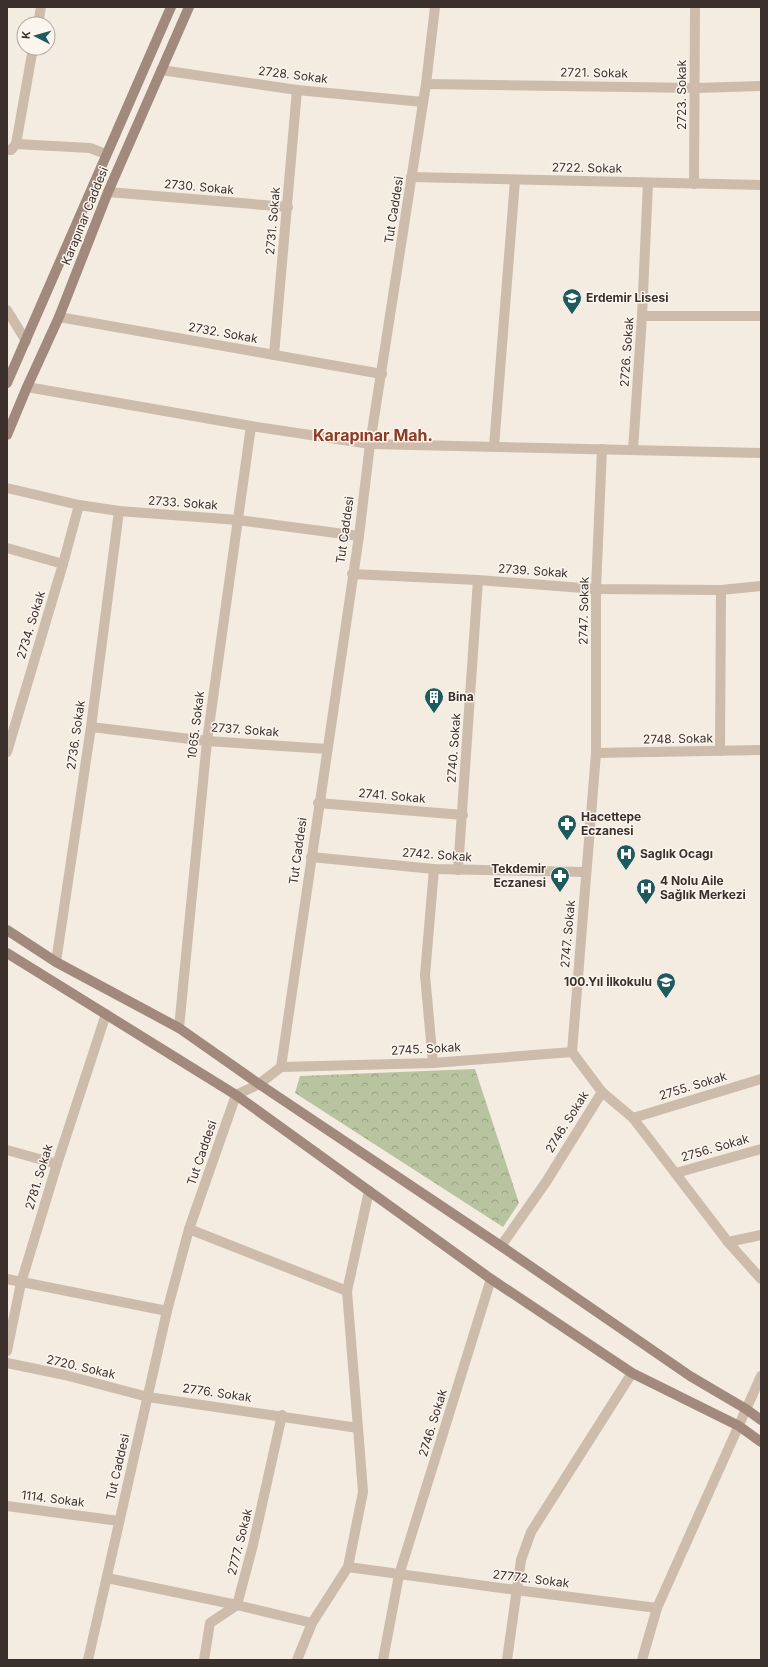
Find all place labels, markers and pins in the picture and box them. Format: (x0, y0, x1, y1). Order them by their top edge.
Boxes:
school or university icon: Erdemir Lisesi (561, 287, 583, 315)
place label: Erdemir Lisesi (586, 290, 668, 305)
building icon: Bina (423, 686, 445, 714)
place label: Bina (448, 689, 474, 704)
place label: Hacettepe Eczanesi (581, 809, 641, 838)
pharmacy icon: Hacettepe Eczanesi (556, 813, 578, 841)
hospital icon: Saglık Ocagı (615, 843, 637, 871)
place label: Saglık Ocagı (640, 846, 713, 861)
place label: Tekdemir Eczanesi (491, 861, 546, 890)
pharmacy icon: Tekdemir Eczanesi (549, 865, 571, 893)
place label: 4 Nolu Aile Sağlık Merkezi (660, 873, 746, 902)
hospital icon: 4 Nolu Aile Sağlık Merkezi (635, 877, 657, 905)
school or university icon: 100.Yıl İlkokulu (655, 971, 677, 999)
place label: 100.Yıl İlkokulu (564, 974, 652, 989)

